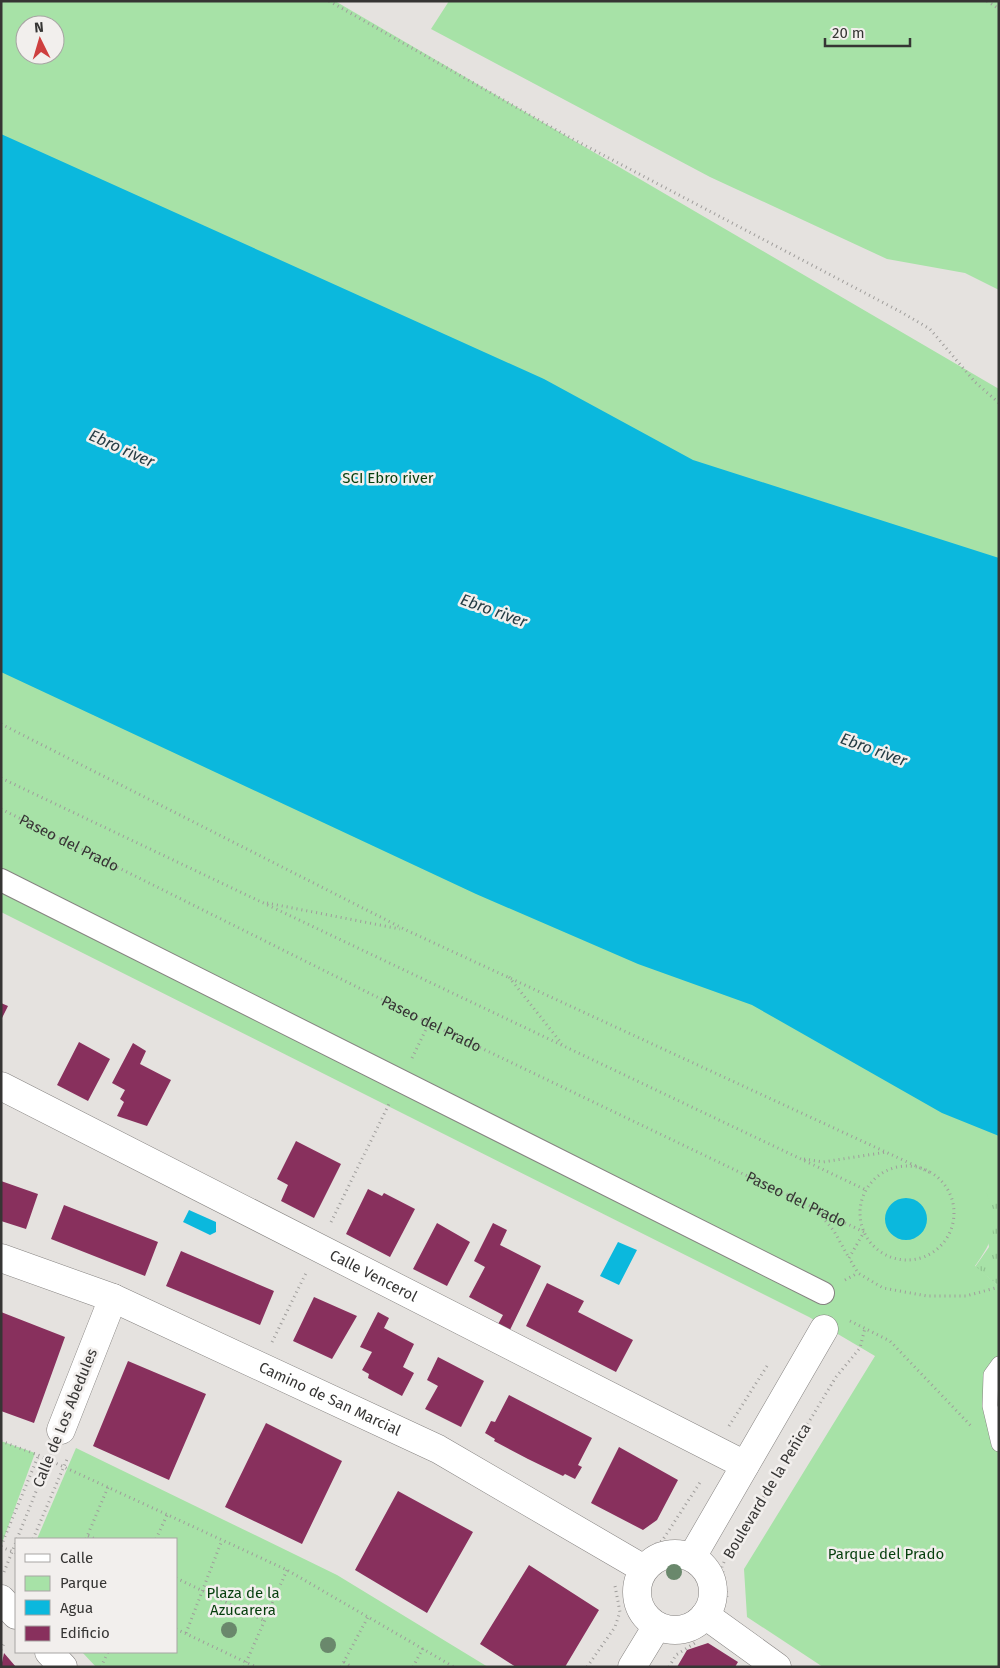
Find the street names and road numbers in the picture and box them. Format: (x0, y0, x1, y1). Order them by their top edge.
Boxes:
street label: Paseo del Prado (16, 811, 122, 875)
street label: Paseo del Prado (378, 992, 484, 1056)
street label: Paseo del Prado (743, 1168, 849, 1231)
street label: Calle Vencerol (327, 1246, 421, 1306)
street label: Calle de Los Abedules (29, 1346, 101, 1490)
street label: Camino de San Marcial (256, 1358, 404, 1440)
street label: Boulevard de la Peñica (719, 1420, 815, 1562)

